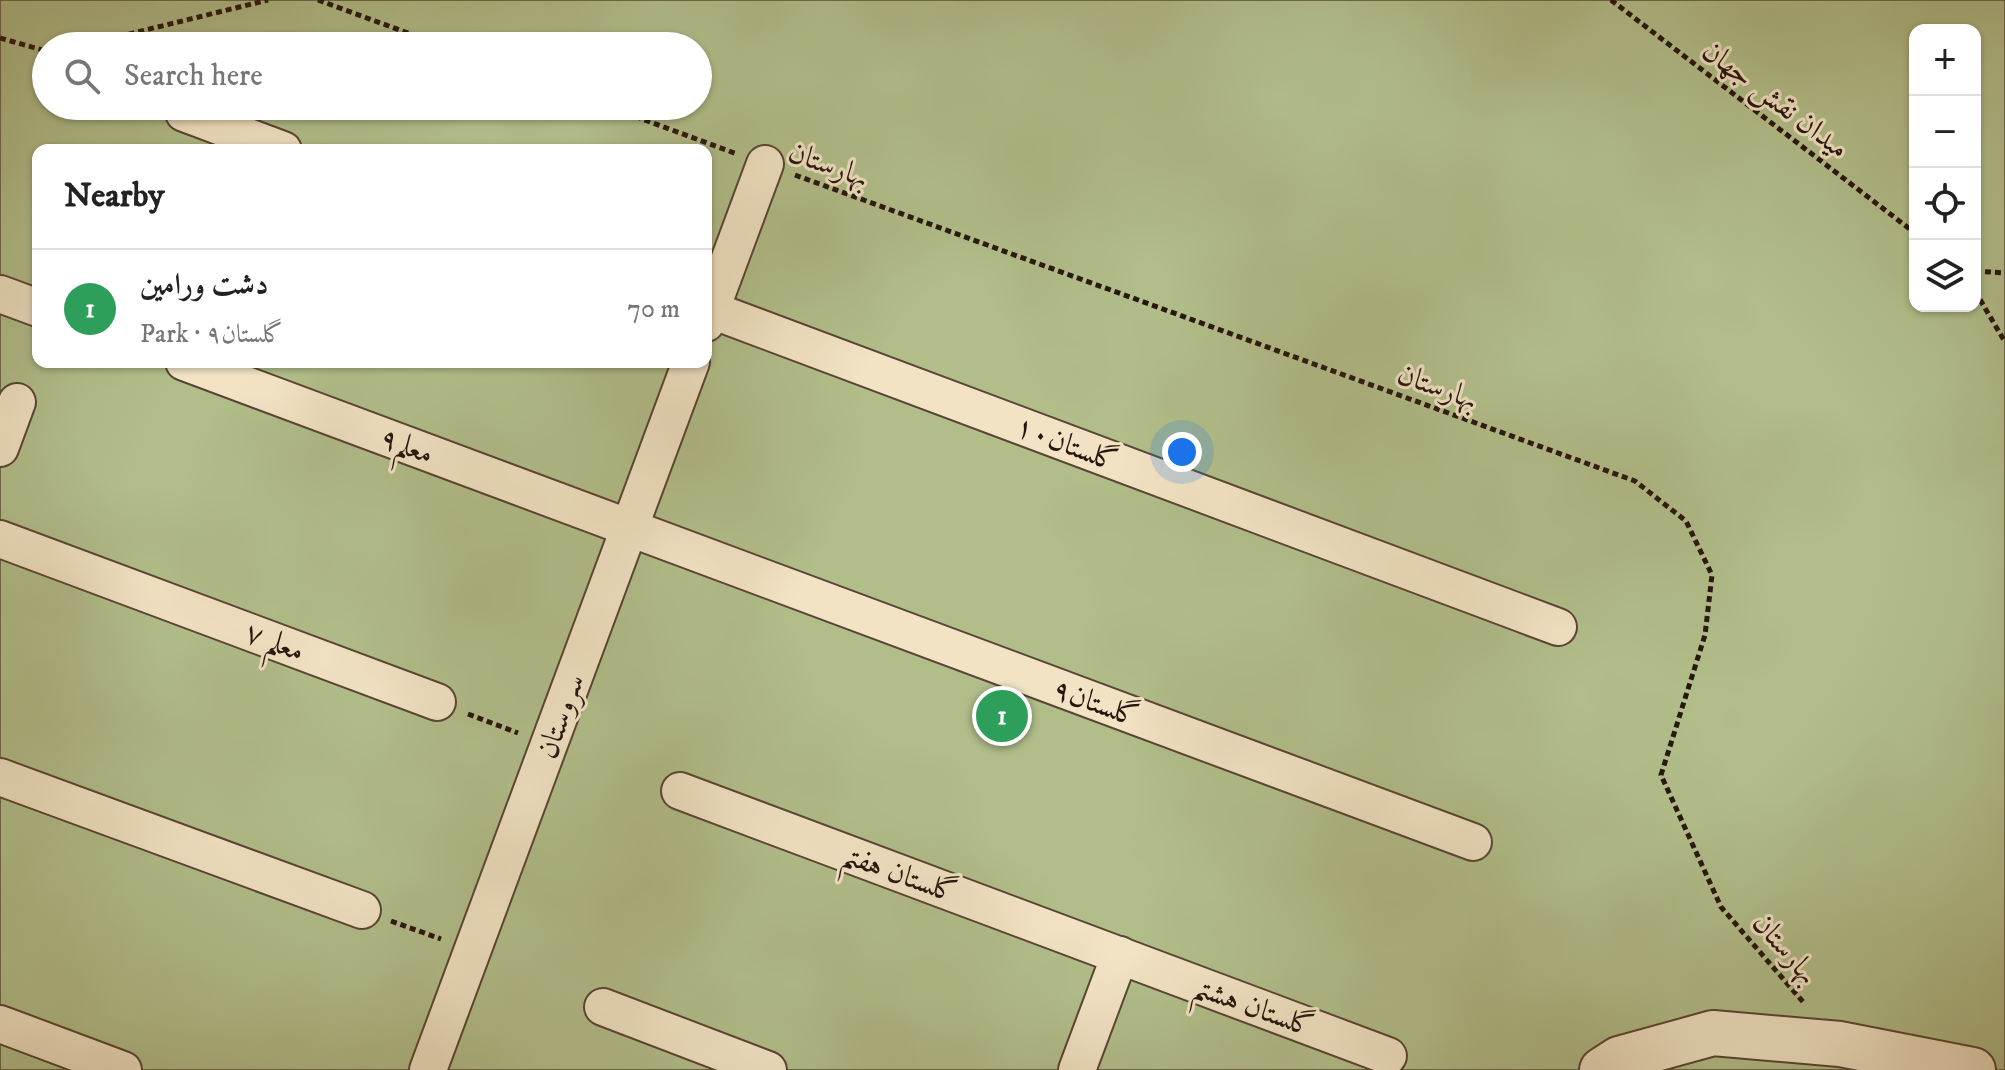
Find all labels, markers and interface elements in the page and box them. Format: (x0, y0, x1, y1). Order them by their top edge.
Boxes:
map controls (1909, 24, 1981, 312)
button: + (1909, 24, 1981, 96)
search box (32, 32, 712, 120)
street label: میدان نقش جهان (1694, 33, 1856, 167)
icon: search (60, 54, 104, 98)
text: Search here (124, 58, 263, 95)
button: − (1909, 96, 1981, 168)
street label: بهارستان (783, 134, 874, 197)
button: locate (1909, 168, 1981, 240)
text: Nearby (64, 175, 165, 217)
button: layers (1909, 240, 1981, 312)
text: دشت ورامین (140, 267, 268, 304)
text: 1 (85, 293, 95, 326)
text: 70 m (627, 293, 680, 326)
text: Park · گلستان۹ (140, 318, 283, 351)
street label: بهارستان (1392, 356, 1483, 419)
street label: گلستان۱۰ (1010, 407, 1123, 481)
street label: معلم۹ (371, 420, 439, 483)
your location (1162, 432, 1202, 472)
street label: معلم ۷ (236, 614, 310, 680)
street label: سروستان (529, 669, 594, 764)
street label: گلستان۹ (1047, 670, 1144, 736)
pin: 1 (976, 686, 1028, 746)
street label: گلستان هفتم (834, 836, 962, 921)
street label: بهارستان (1744, 905, 1826, 993)
street label: گلستان هشتم (1185, 968, 1319, 1055)

